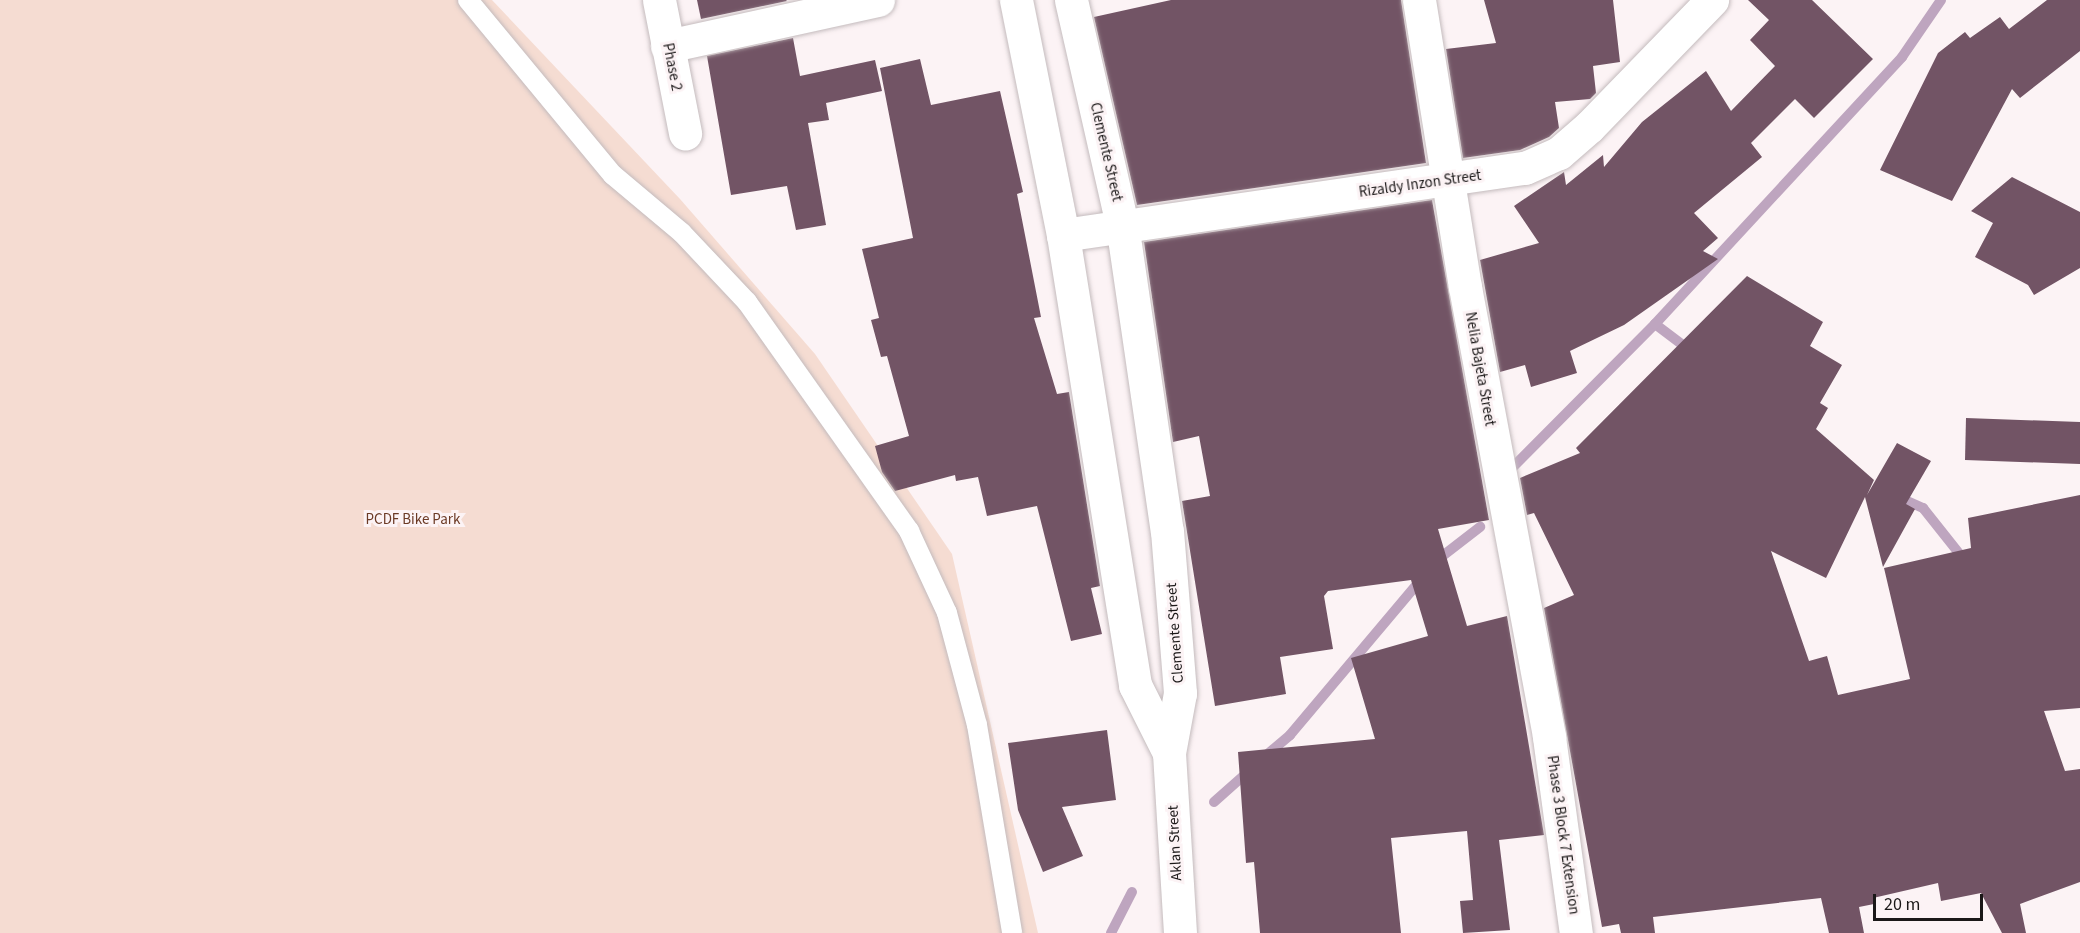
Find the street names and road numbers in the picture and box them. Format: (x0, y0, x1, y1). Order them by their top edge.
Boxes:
street label: Phase 2 (659, 42, 685, 92)
street label: Clemente Street (1086, 101, 1126, 203)
street label: Rizaldy Inzon Street (1358, 167, 1482, 201)
street label: Nelia Bajeta Street (1461, 311, 1499, 427)
street label: Clemente Street (1163, 582, 1187, 684)
street label: Phase 3 Block 7 Extension (1543, 754, 1583, 916)
street label: Aklan Street (1164, 805, 1186, 881)

